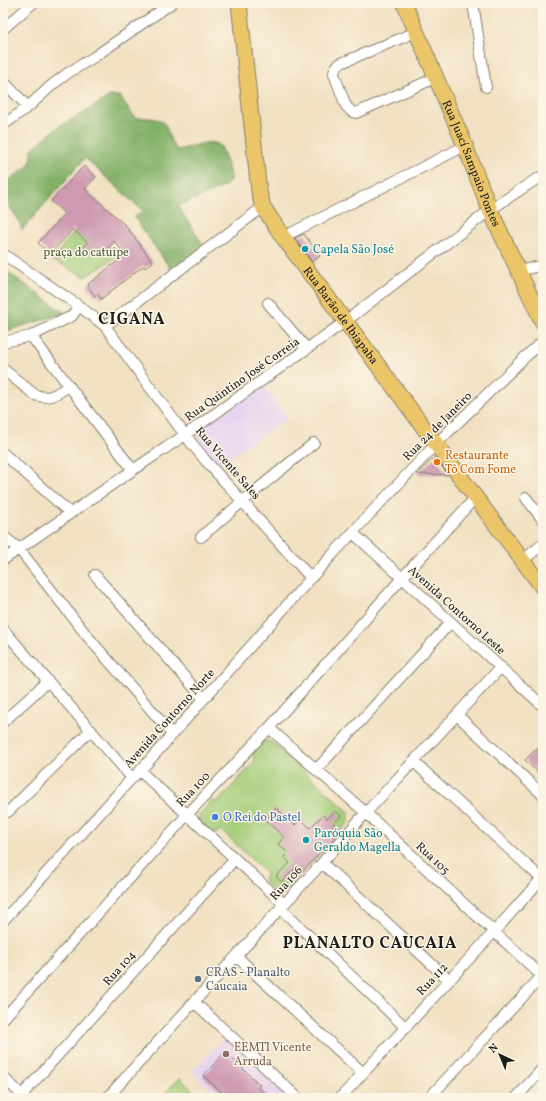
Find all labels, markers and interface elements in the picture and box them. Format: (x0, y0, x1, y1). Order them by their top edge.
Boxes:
street label: Rua Juací Sampaio Pontes (438, 98, 504, 230)
place label: Capela São José (313, 242, 394, 258)
marker: Capela São José (300, 244, 310, 254)
park label: praça do catuipe (43, 245, 129, 261)
street label: Rua Barão de Ibiapaba (299, 264, 381, 368)
district label: CIGANA (98, 309, 166, 331)
street label: Rua Quintino José Correia (182, 334, 303, 426)
street label: Rua 24 de Janeiro (400, 389, 476, 465)
street label: Rua Vicente Sales (191, 424, 263, 503)
place label: Restaurante Tô Com Fome (445, 448, 516, 478)
marker: Restaurante Tô Com Fome (432, 457, 442, 467)
street label: Avenida Contorno Leste (404, 563, 509, 659)
street label: Avenida Contorno Norte (121, 665, 219, 772)
street label: Rua 100 (173, 769, 214, 811)
place label: O Rei do Pastel (223, 810, 301, 826)
marker: O Rei do Pastel (210, 812, 220, 822)
place label: Paróquia São Geraldo Magella (314, 826, 401, 856)
marker: Paróquia São Geraldo Magella (301, 835, 311, 845)
street label: Rua 105 (412, 839, 453, 879)
street label: Rua 106 (267, 863, 307, 904)
district label: PLANALTO CAUCAIA (283, 933, 457, 955)
street label: Rua 104 (100, 948, 140, 990)
street label: Rua 112 (414, 960, 452, 999)
place label: CRAS - Planalto Caucaia (206, 965, 290, 995)
marker: CRAS - Planalto Caucaia (193, 974, 203, 984)
north arrow (480, 1035, 520, 1075)
place label: EEMTI Vicente Arruda (234, 1040, 312, 1070)
text: N (486, 1041, 502, 1057)
marker: EEMTI Vicente Arruda (221, 1049, 231, 1059)

